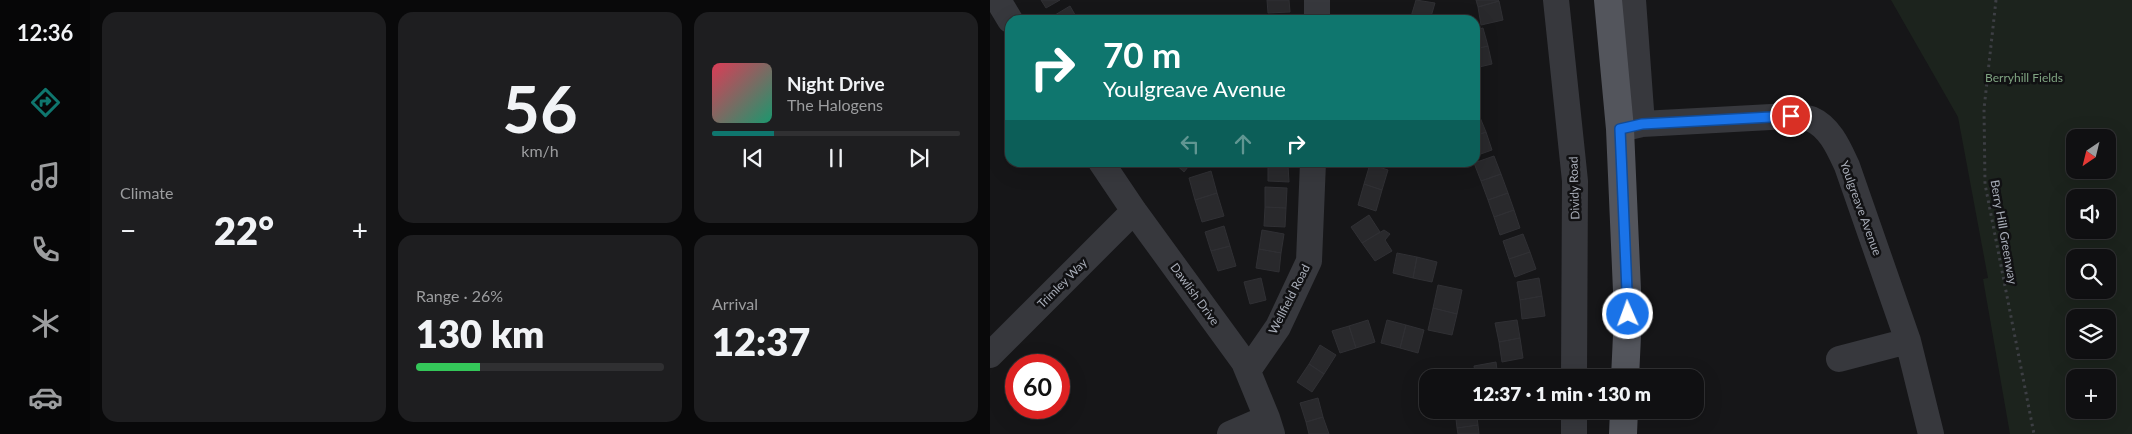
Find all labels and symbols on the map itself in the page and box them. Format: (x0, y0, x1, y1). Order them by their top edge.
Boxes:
park label: Berryhill Fields (1985, 70, 2063, 85)
pin (1770, 95, 1812, 137)
north arrow (2066, 129, 2116, 179)
street label: Dividy Road (1565, 156, 1583, 220)
street label: Youlgreave Avenue (1837, 159, 1885, 257)
street label: Berry Hill Greenway (1987, 179, 2021, 286)
street label: Trimley Way (1034, 254, 1091, 311)
street label: Dawlish Drive (1167, 260, 1223, 328)
street label: Wellfield Road (1265, 262, 1313, 336)
position arrow (1601, 287, 1653, 339)
speed limit sign: 60 (1005, 354, 1070, 419)

